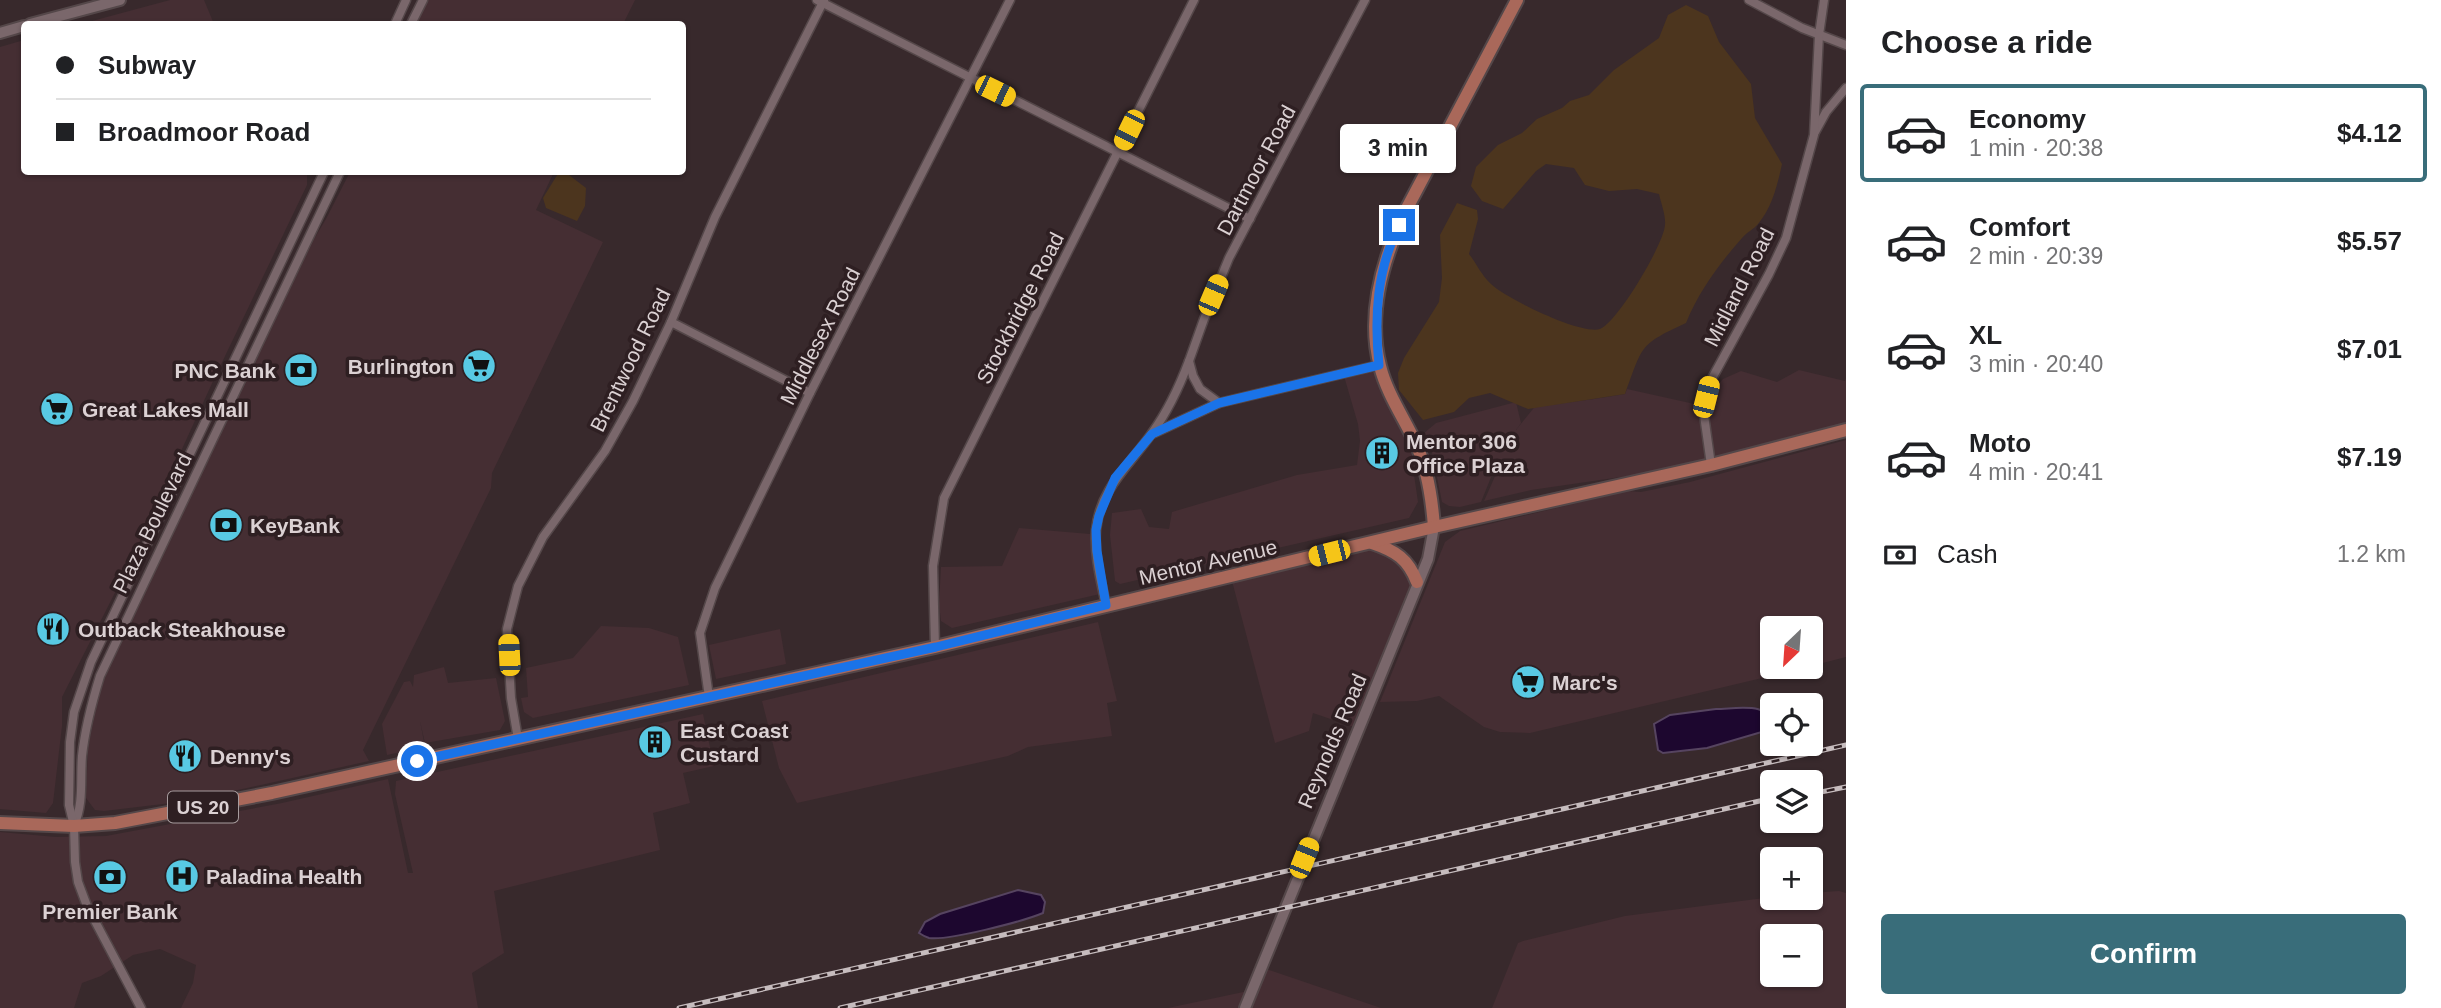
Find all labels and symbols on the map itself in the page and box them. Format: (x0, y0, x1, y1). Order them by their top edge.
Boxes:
car (972, 72, 1019, 110)
street label: Dartmoor Road (1212, 101, 1300, 239)
car (1111, 107, 1148, 153)
callout: 3 min (1341, 124, 1457, 173)
route end (1383, 209, 1415, 241)
street label: Midland Road (1699, 224, 1779, 350)
street label: Stockbridge Road (972, 228, 1068, 388)
street label: Middlesex Road (776, 264, 864, 408)
car (1196, 272, 1231, 318)
street label: Brentwood Road (585, 285, 675, 435)
supermarket icon: Burlington (460, 347, 498, 385)
bank icon: PNC Bank (282, 351, 320, 389)
place label: Burlington (348, 355, 454, 378)
place label: PNC Bank (174, 359, 276, 382)
car (1691, 374, 1722, 420)
supermarket icon: Great Lakes Mall (38, 390, 76, 428)
place label: Great Lakes Mall (82, 398, 249, 421)
place label: Mentor 306 Office Plaza (1406, 430, 1525, 477)
building icon: Mentor 306 Office Plaza (1363, 434, 1401, 472)
street label: Plaza Boulevard (108, 449, 196, 597)
bank icon: KeyBank (207, 506, 245, 544)
place label: KeyBank (250, 514, 340, 537)
street label: Mentor Avenue (1137, 535, 1279, 589)
car (1307, 538, 1352, 568)
restaurant icon: Outback Steakhouse (34, 610, 72, 648)
north arrow (1760, 616, 1824, 679)
place label: Outback Steakhouse (78, 618, 286, 641)
car (498, 633, 521, 677)
supermarket icon: Marc's (1509, 663, 1547, 701)
street label: Reynolds Road (1293, 670, 1371, 812)
place label: Marc's (1552, 671, 1618, 694)
place label: East Coast Custard (680, 719, 789, 766)
building icon: East Coast Custard (636, 723, 674, 761)
restaurant icon: Denny's (166, 737, 204, 775)
place label: Denny's (210, 745, 291, 768)
route start (401, 745, 433, 777)
road number: US 20 (168, 792, 238, 822)
car (1287, 835, 1322, 881)
hospital icon: Paladina Health (163, 857, 201, 895)
bank icon: Premier Bank (91, 858, 129, 896)
place label: Paladina Health (206, 865, 362, 888)
place label: Premier Bank (42, 900, 178, 923)

